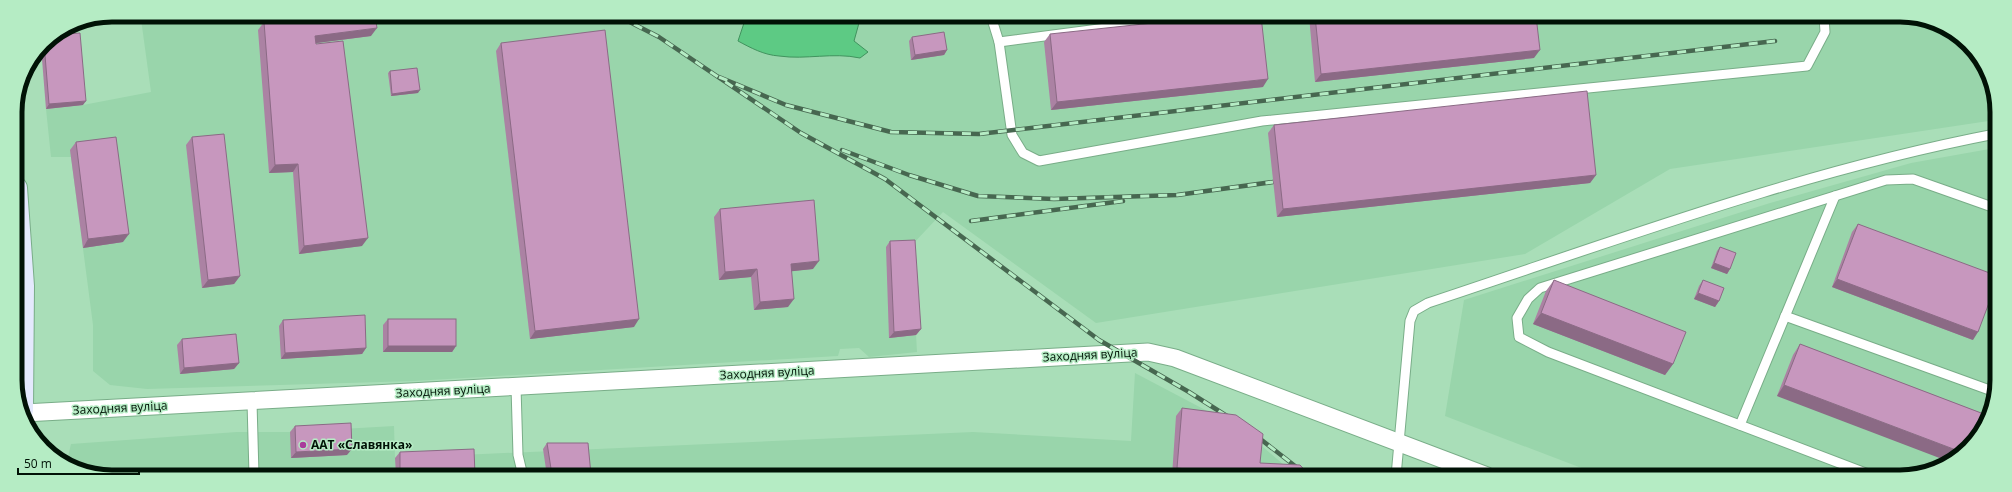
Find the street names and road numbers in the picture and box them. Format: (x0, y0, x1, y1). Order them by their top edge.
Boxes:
street label: Заходняя вуліца (1042, 344, 1138, 365)
street label: Заходняя вуліца (719, 362, 815, 383)
street label: Заходняя вуліца (395, 380, 491, 401)
street label: Заходняя вуліца (72, 397, 168, 418)

